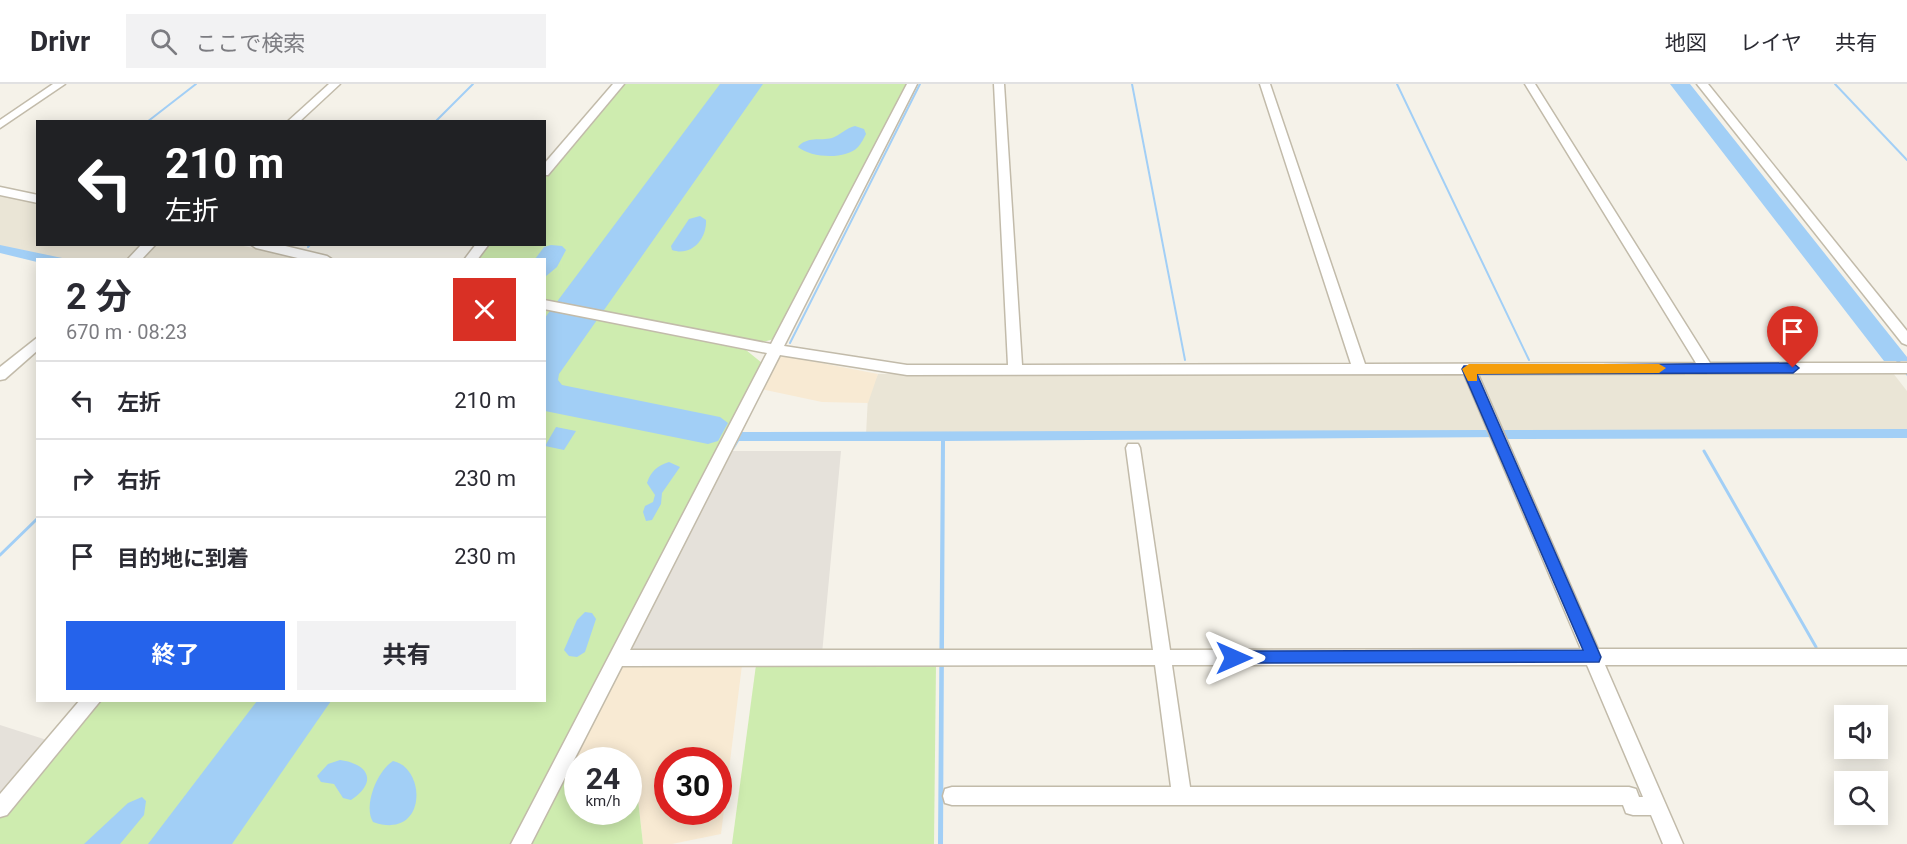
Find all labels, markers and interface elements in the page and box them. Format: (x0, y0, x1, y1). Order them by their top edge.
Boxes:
search box (126, 14, 546, 68)
text: Drivr (30, 25, 90, 58)
icon: search (147, 25, 180, 58)
text: ここで検索 (195, 31, 305, 56)
text: 地図 (1665, 31, 1707, 55)
text: レイヤ (1740, 31, 1802, 55)
text: 共有 (1835, 31, 1877, 55)
text: 210 m (165, 139, 284, 188)
icon: left (66, 144, 144, 222)
text: 左折 (165, 195, 219, 227)
text: 2 分 (66, 276, 132, 318)
button: close (453, 278, 516, 341)
pin (1767, 306, 1818, 368)
icon: arrive (1776, 315, 1809, 348)
text: 670 m · 08:23 (66, 320, 187, 344)
icon: left (66, 384, 99, 417)
text: 210 m (454, 388, 516, 413)
text: 左折 (117, 390, 161, 415)
icon: right (66, 462, 99, 495)
text: 230 m (454, 466, 516, 491)
text: 右折 (117, 468, 161, 493)
icon: arrive (66, 540, 99, 573)
text: 230 m (454, 544, 516, 569)
text: 目的地に到着 (117, 546, 249, 571)
button: 終了 (66, 621, 285, 690)
button: 共有 (297, 621, 516, 690)
position arrow (1202, 626, 1266, 690)
map controls (1834, 705, 1888, 825)
button: sound (1834, 705, 1888, 759)
speed limit sign: 30 (654, 747, 732, 825)
text: 24 (586, 761, 620, 796)
button: search (1834, 771, 1888, 825)
text: km/h (585, 792, 621, 810)

